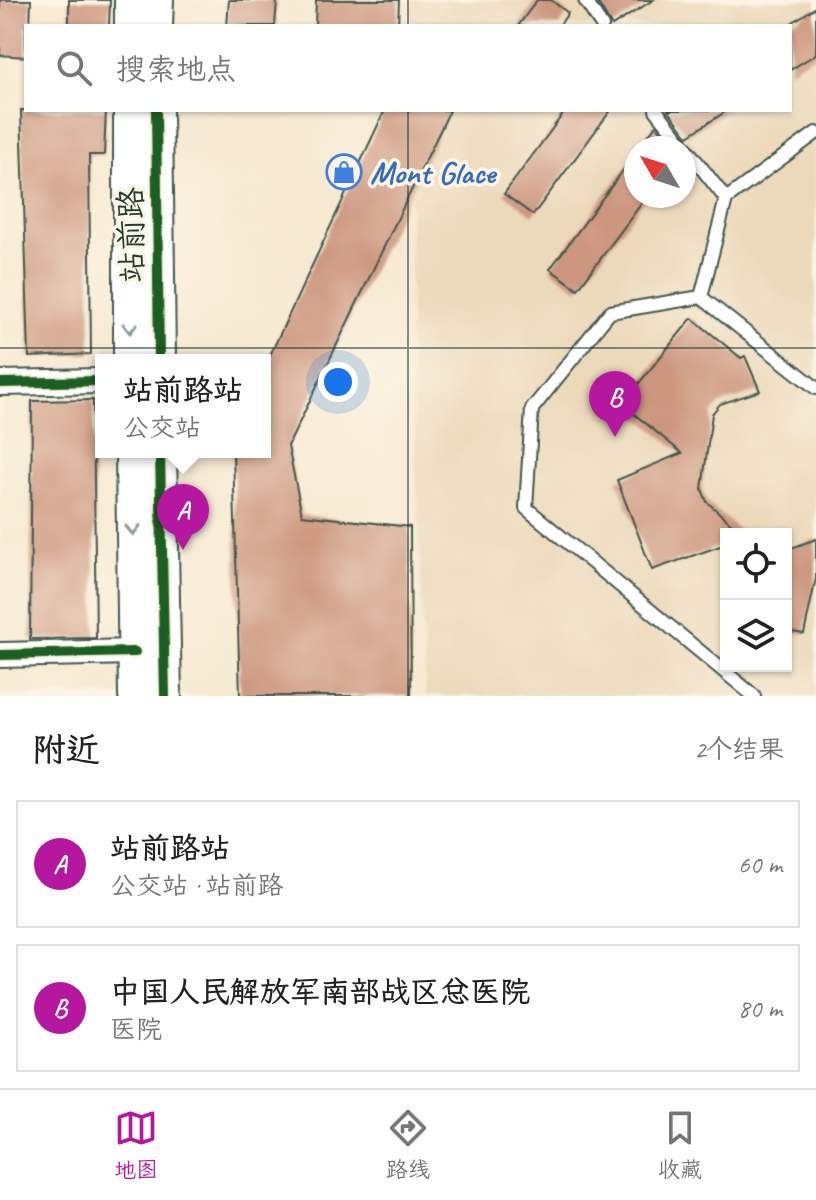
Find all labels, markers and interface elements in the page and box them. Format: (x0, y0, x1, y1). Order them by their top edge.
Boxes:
search box (24, 24, 792, 112)
icon: search (52, 46, 96, 90)
text: 搜索地点 (116, 50, 236, 88)
north arrow (624, 136, 696, 208)
place label: Mont Glace (370, 152, 498, 193)
shop icon: Mont Glace (325, 153, 363, 191)
street label: 站前路 (110, 187, 153, 283)
one-way arrow (121, 322, 139, 335)
popup (95, 354, 271, 458)
your location (318, 362, 358, 402)
text: 站前路站 (123, 371, 243, 409)
pin: B (589, 371, 641, 437)
text: 公交站 (123, 411, 201, 444)
pin: A (157, 484, 209, 550)
one-way arrow (124, 524, 141, 537)
map controls (720, 528, 792, 672)
button: locate (720, 528, 792, 600)
button: layers (720, 600, 792, 672)
text: 附近 (32, 728, 100, 771)
text: 2个结果 (694, 733, 784, 766)
text: 站前路站 (110, 829, 230, 867)
text: A (53, 848, 67, 881)
text: 60 m (738, 848, 782, 881)
text: 公交站 · 站前路 (110, 869, 283, 902)
text: 中国人民解放军南部战区总医院 (110, 973, 530, 1011)
text: B (53, 992, 67, 1025)
text: 80 m (738, 992, 782, 1025)
text: 医院 (110, 1013, 162, 1046)
tab: 地图 (114, 1106, 158, 1184)
tab: 路线 (386, 1106, 430, 1184)
tab: 收藏 (658, 1106, 702, 1184)

